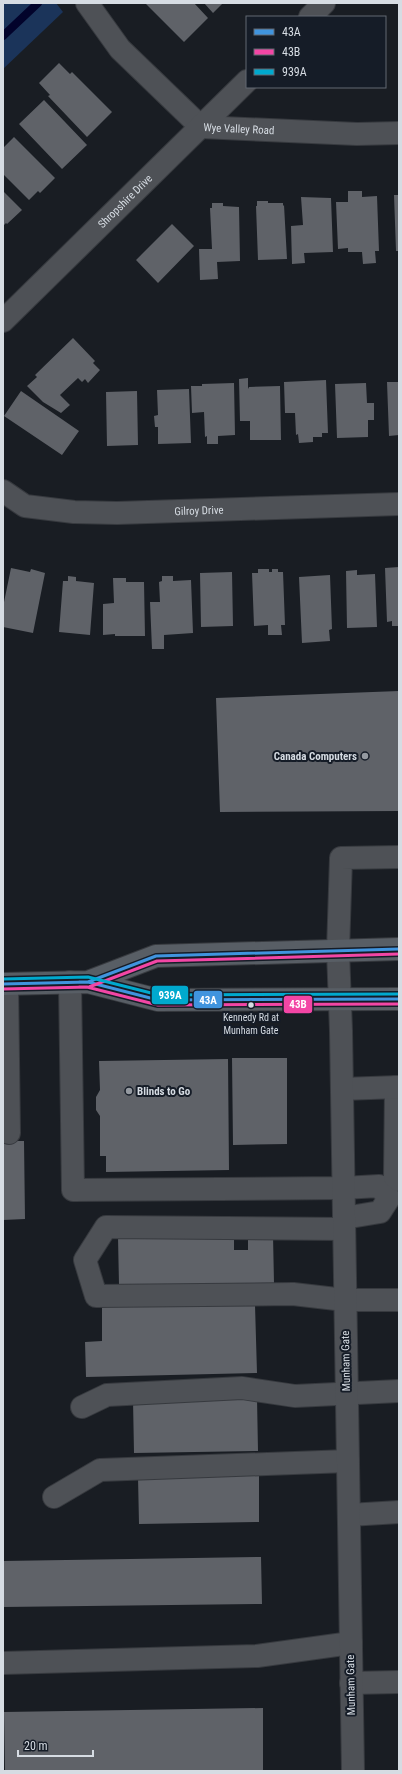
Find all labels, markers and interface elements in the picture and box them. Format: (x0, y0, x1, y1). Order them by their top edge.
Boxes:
legend (246, 16, 386, 88)
text: 43A (282, 25, 301, 39)
text: 43B (282, 45, 300, 59)
text: 939A (282, 65, 307, 79)
street label: Wye Valley Road (203, 121, 275, 137)
street label: Shropshire Drive (95, 172, 155, 231)
street label: Gilroy Drive (174, 503, 224, 518)
place label: Canada Computers (274, 750, 357, 763)
marker: Canada Computers (360, 751, 370, 761)
line badge: 939A (151, 985, 189, 1005)
text: 939A (158, 989, 182, 1002)
line badge: 43A (193, 990, 223, 1009)
text: 43A (199, 994, 217, 1007)
line badge: 43B (283, 995, 313, 1014)
text: 43B (289, 998, 307, 1011)
marker: Kennedy Rd at Munham Gate (246, 1000, 256, 1010)
place label: Kennedy Rd at Munham Gate (223, 1012, 279, 1036)
place label: Blinds to Go (137, 1085, 191, 1098)
marker: Blinds to Go (124, 1086, 134, 1096)
street label: Munham Gate (339, 1331, 353, 1391)
street label: Munham Gate (344, 1655, 358, 1715)
scale bar (18, 1732, 93, 1758)
text: 20 m (24, 1739, 48, 1753)

